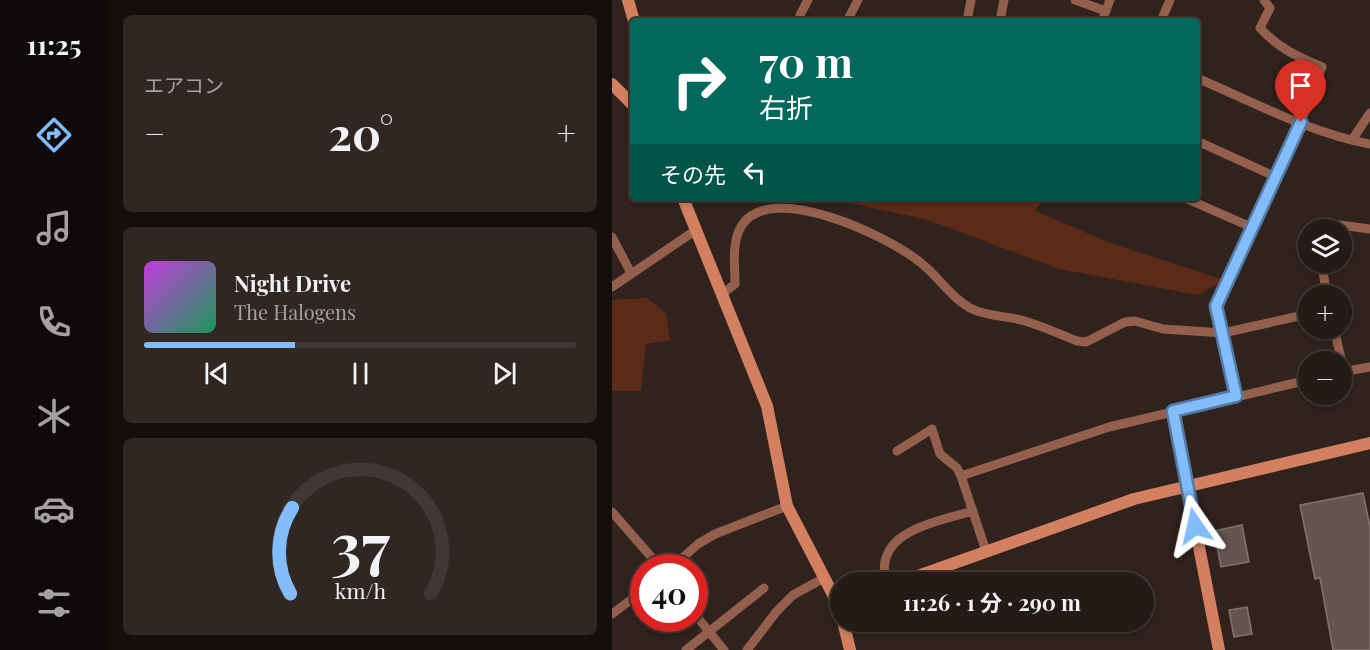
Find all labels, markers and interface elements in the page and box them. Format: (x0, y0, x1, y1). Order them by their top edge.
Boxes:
text: 11:25 (26, 26, 82, 62)
text: 70 m (759, 33, 853, 89)
icon: right (660, 42, 738, 120)
pin (1275, 60, 1326, 122)
icon: arrive (1284, 69, 1317, 102)
text: エアコン (144, 71, 224, 98)
text: 右折 (759, 89, 813, 125)
text: 20° (329, 102, 393, 162)
text: − (144, 110, 165, 154)
text: + (557, 110, 576, 154)
icon: directions (33, 114, 75, 156)
icon: left (738, 156, 771, 189)
text: その先 (660, 159, 726, 189)
icon: music (33, 207, 75, 249)
map controls (1298, 219, 1352, 405)
button: layers (1298, 219, 1352, 273)
text: Night Drive (234, 268, 351, 298)
button: + (1298, 285, 1352, 339)
text: The Halogens (234, 298, 356, 325)
icon: phone (33, 301, 75, 343)
button: − (1298, 351, 1352, 405)
icon: previous (200, 357, 233, 390)
icon: pause (344, 357, 377, 390)
icon: next (488, 357, 521, 390)
icon: climate (33, 395, 75, 437)
icon: car (33, 488, 75, 530)
position arrow (1163, 494, 1227, 558)
text: 37 (331, 500, 390, 584)
speed limit sign: 40 (630, 554, 708, 632)
text: km/h (334, 576, 386, 604)
icon: filters (33, 582, 75, 624)
text: 11:26 · 1 分 · 290 m (903, 587, 1081, 617)

